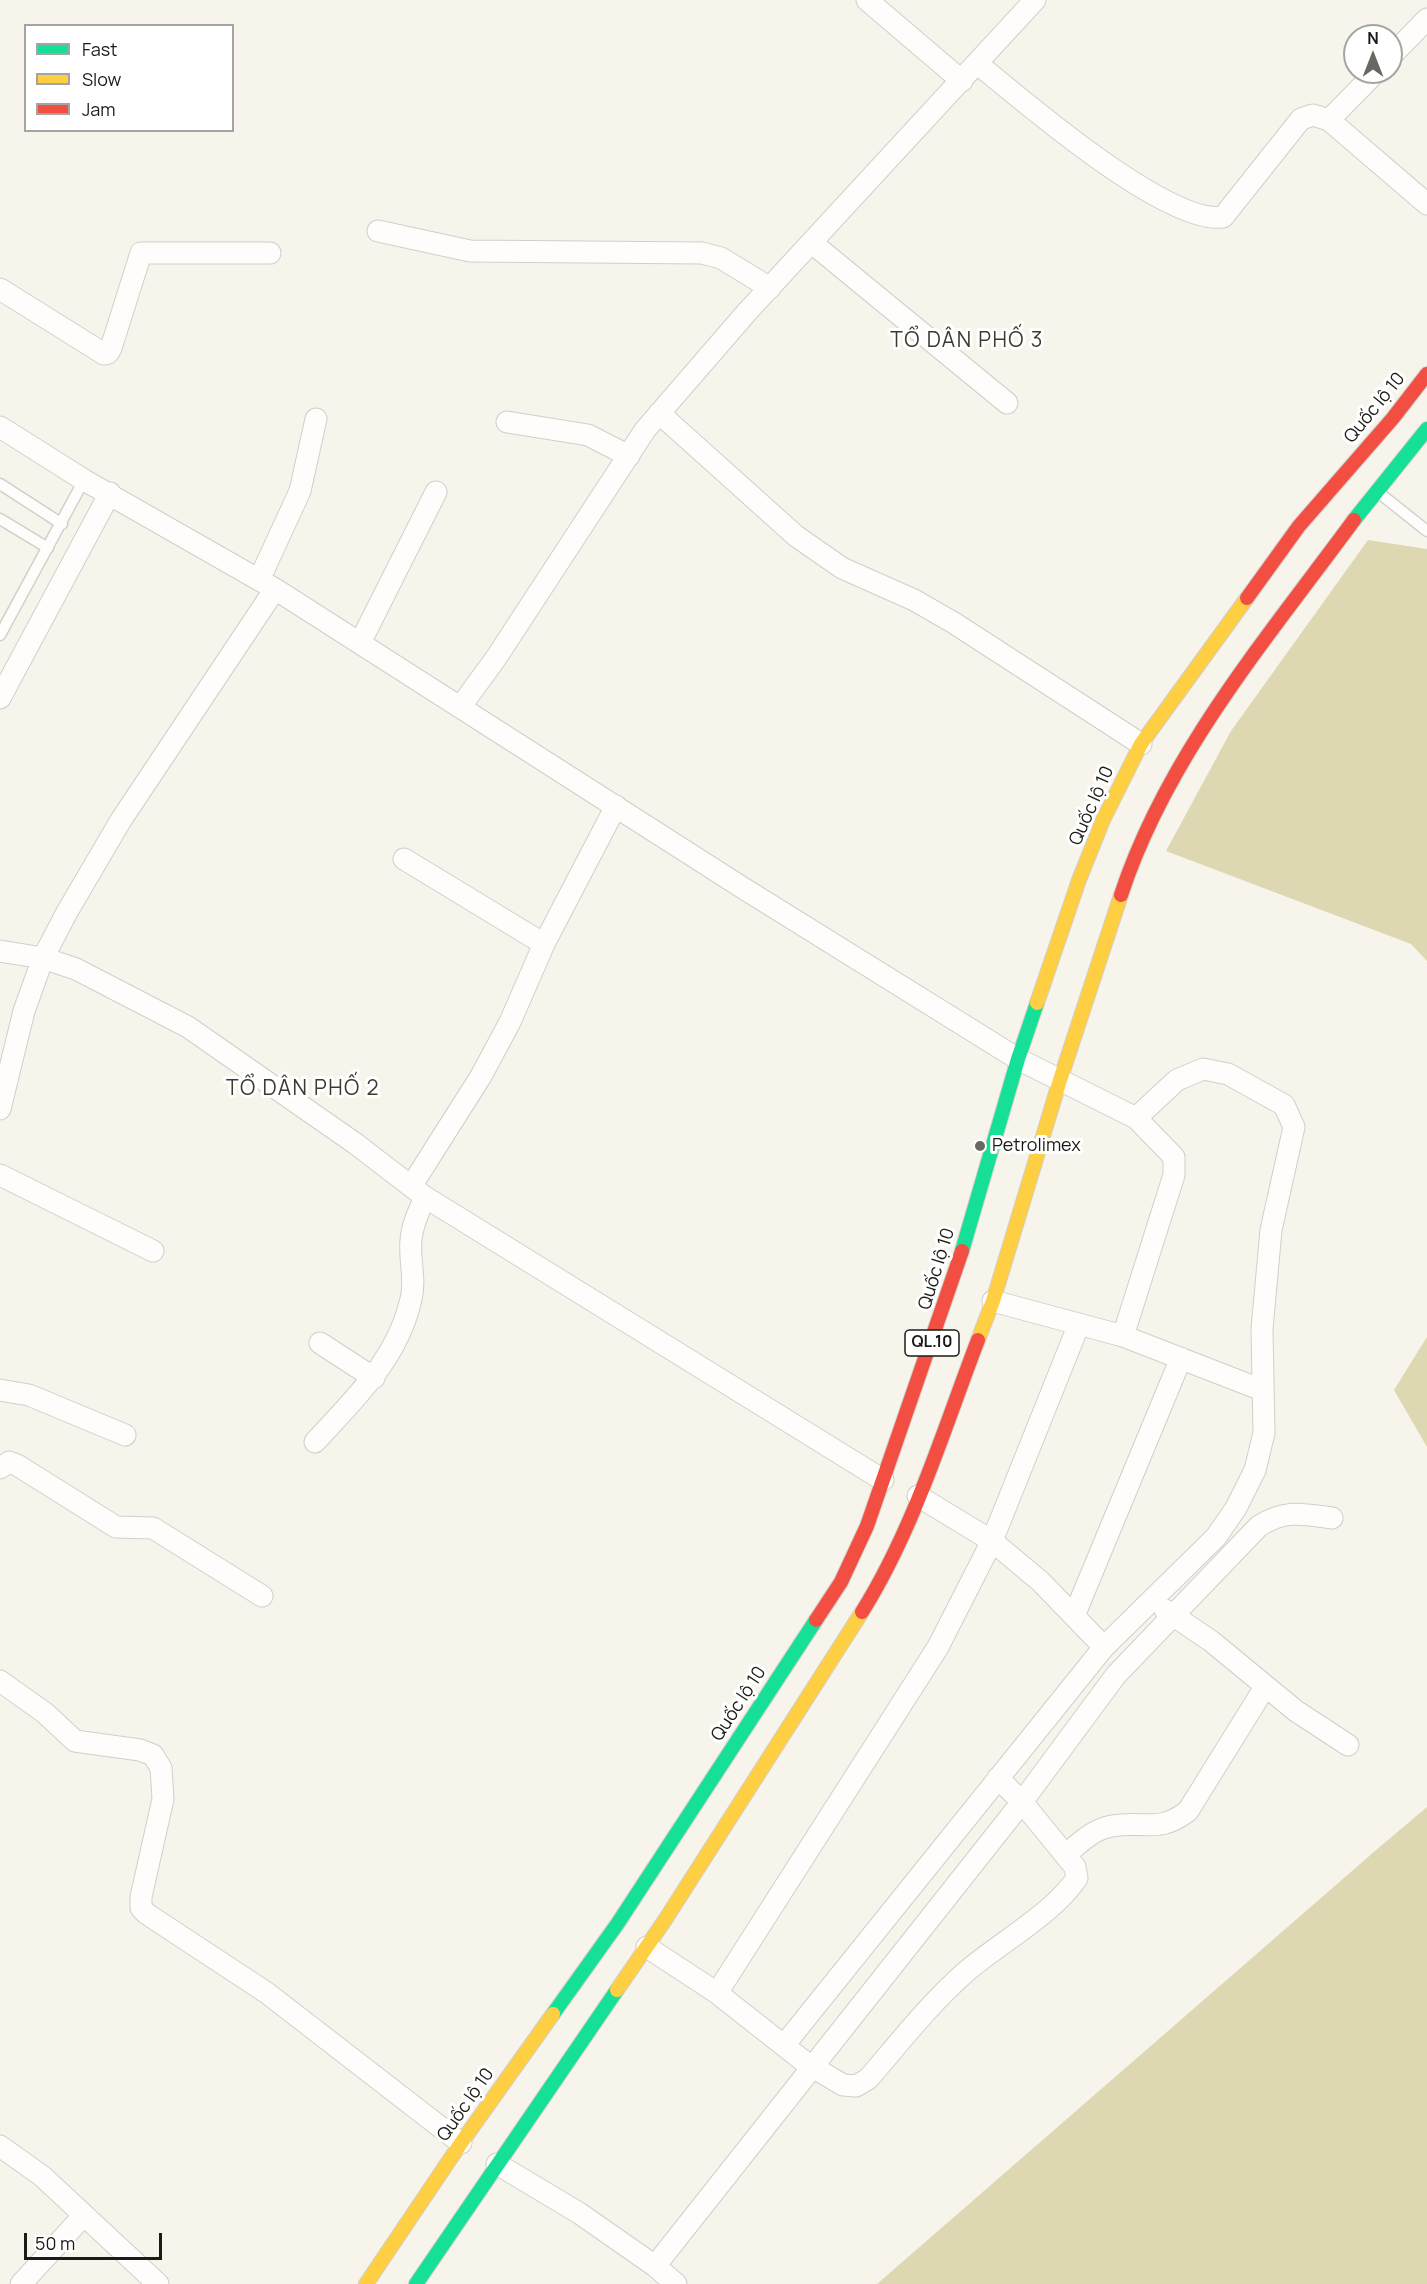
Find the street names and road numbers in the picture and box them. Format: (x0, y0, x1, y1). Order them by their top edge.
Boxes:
street label: Quốc lộ 10 (1340, 368, 1410, 448)
street label: Quốc lộ 10 (1065, 763, 1119, 849)
street label: Quốc lộ 10 (914, 1225, 960, 1313)
road number: QL.10 (905, 1330, 959, 1356)
street label: Quốc lộ 10 (707, 1663, 771, 1745)
street label: Quốc lộ 10 (433, 2064, 499, 2146)

